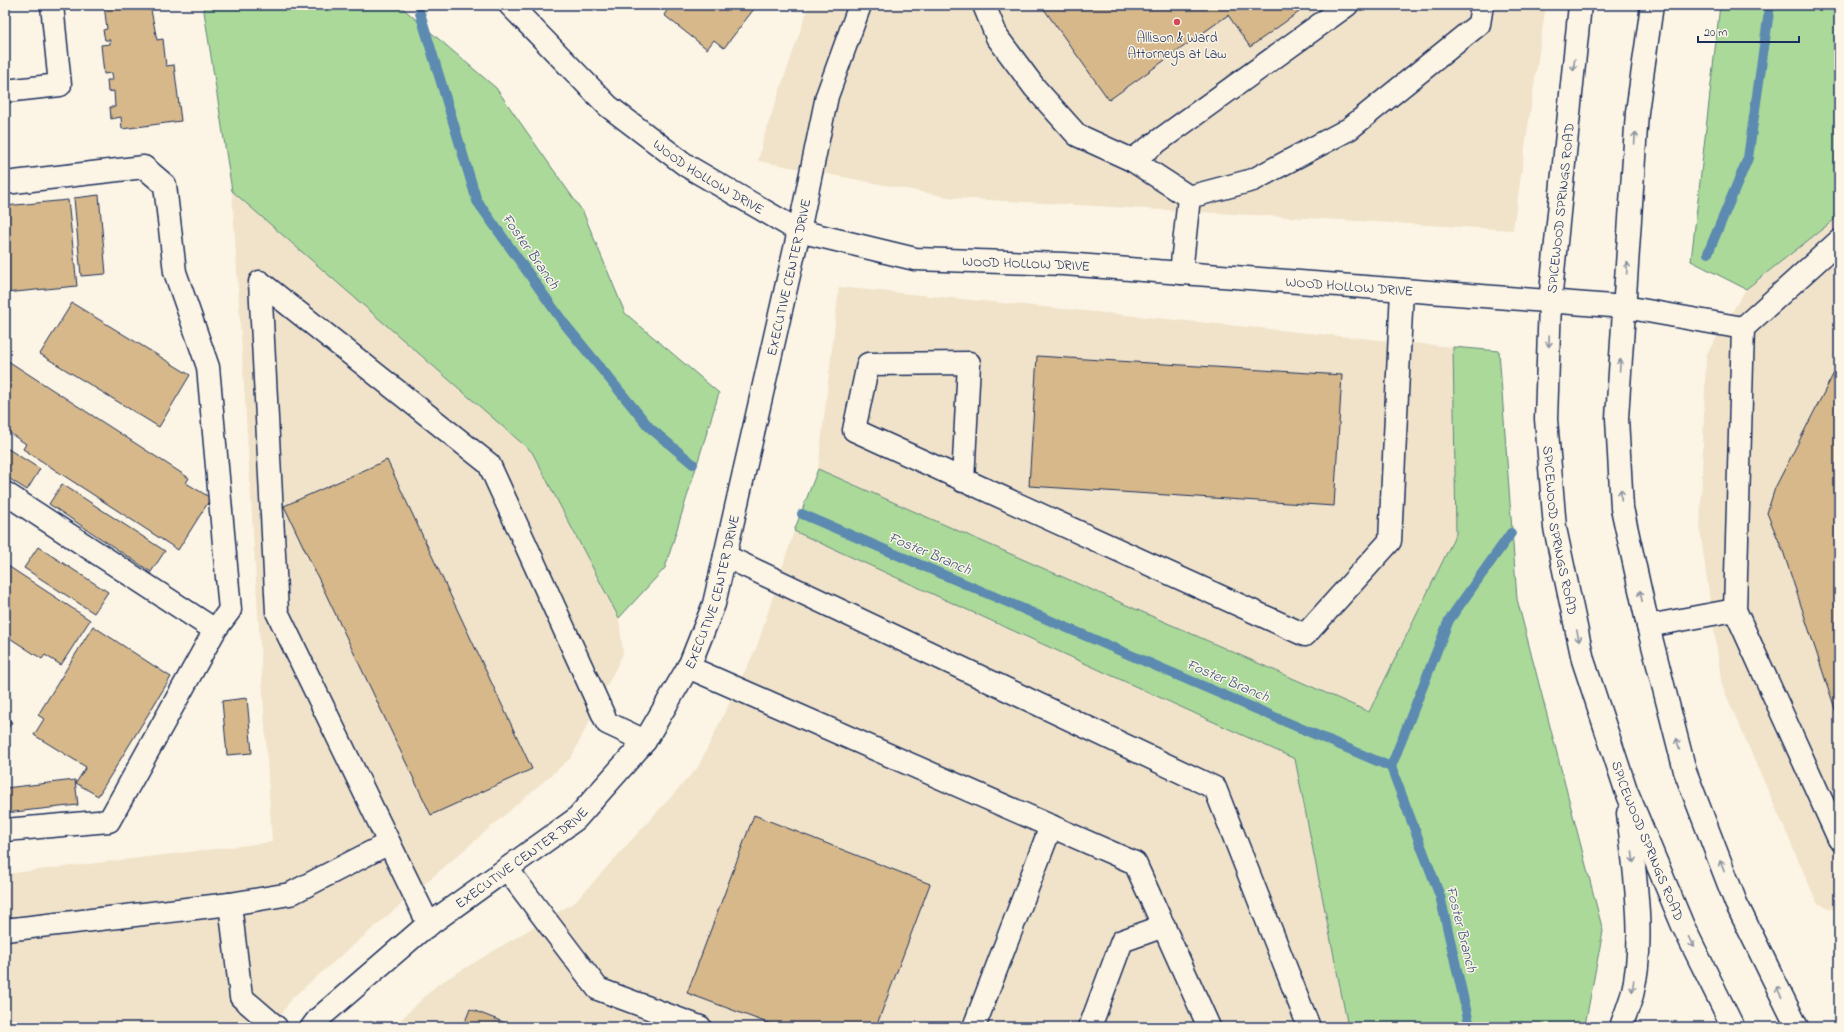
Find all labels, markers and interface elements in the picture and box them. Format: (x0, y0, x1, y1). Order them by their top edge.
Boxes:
marker: Allison & Ward Attorneys at Law (1172, 17, 1182, 27)
scale bar (1698, 18, 1799, 44)
text: 20 m (1704, 24, 1727, 42)
place label: Allison & Ward Attorneys at Law (1128, 28, 1226, 66)
one-way arrow (1571, 58, 1578, 71)
street label: SPICEWOOD SPRINGS ROAD (1542, 122, 1581, 294)
one-way arrow (1631, 132, 1639, 145)
street label: WOOD HOLLOW DRIVE (648, 135, 768, 221)
street label: EXECUTIVE CENTER DRIVE (762, 197, 817, 358)
water label: Foster Branch (496, 209, 565, 295)
street label: WOOD HOLLOW DRIVE (962, 252, 1091, 278)
one-way arrow (1624, 262, 1631, 275)
street label: WOOD HOLLOW DRIVE (1285, 272, 1414, 303)
one-way arrow (1545, 334, 1552, 347)
one-way arrow (1617, 359, 1624, 372)
street label: SPICEWOOD SPRINGS ROAD (1536, 445, 1582, 617)
one-way arrow (1618, 489, 1625, 502)
street label: EXECUTIVE CENTER DRIVE (680, 513, 746, 674)
water label: Foster Branch (885, 527, 975, 582)
one-way arrow (1637, 590, 1645, 603)
one-way arrow (1575, 629, 1583, 642)
water label: Foster Branch (1183, 654, 1273, 709)
one-way arrow (1674, 738, 1682, 751)
street label: SPICEWOOD SPRINGS ROAD (1605, 758, 1689, 924)
street label: EXECUTIVE CENTER DRIVE (451, 803, 594, 914)
one-way arrow (1629, 850, 1637, 863)
one-way arrow (1717, 861, 1725, 873)
water label: Foster Branch (1440, 884, 1483, 975)
one-way arrow (1688, 936, 1695, 948)
one-way arrow (1629, 979, 1637, 992)
one-way arrow (1775, 986, 1782, 998)

